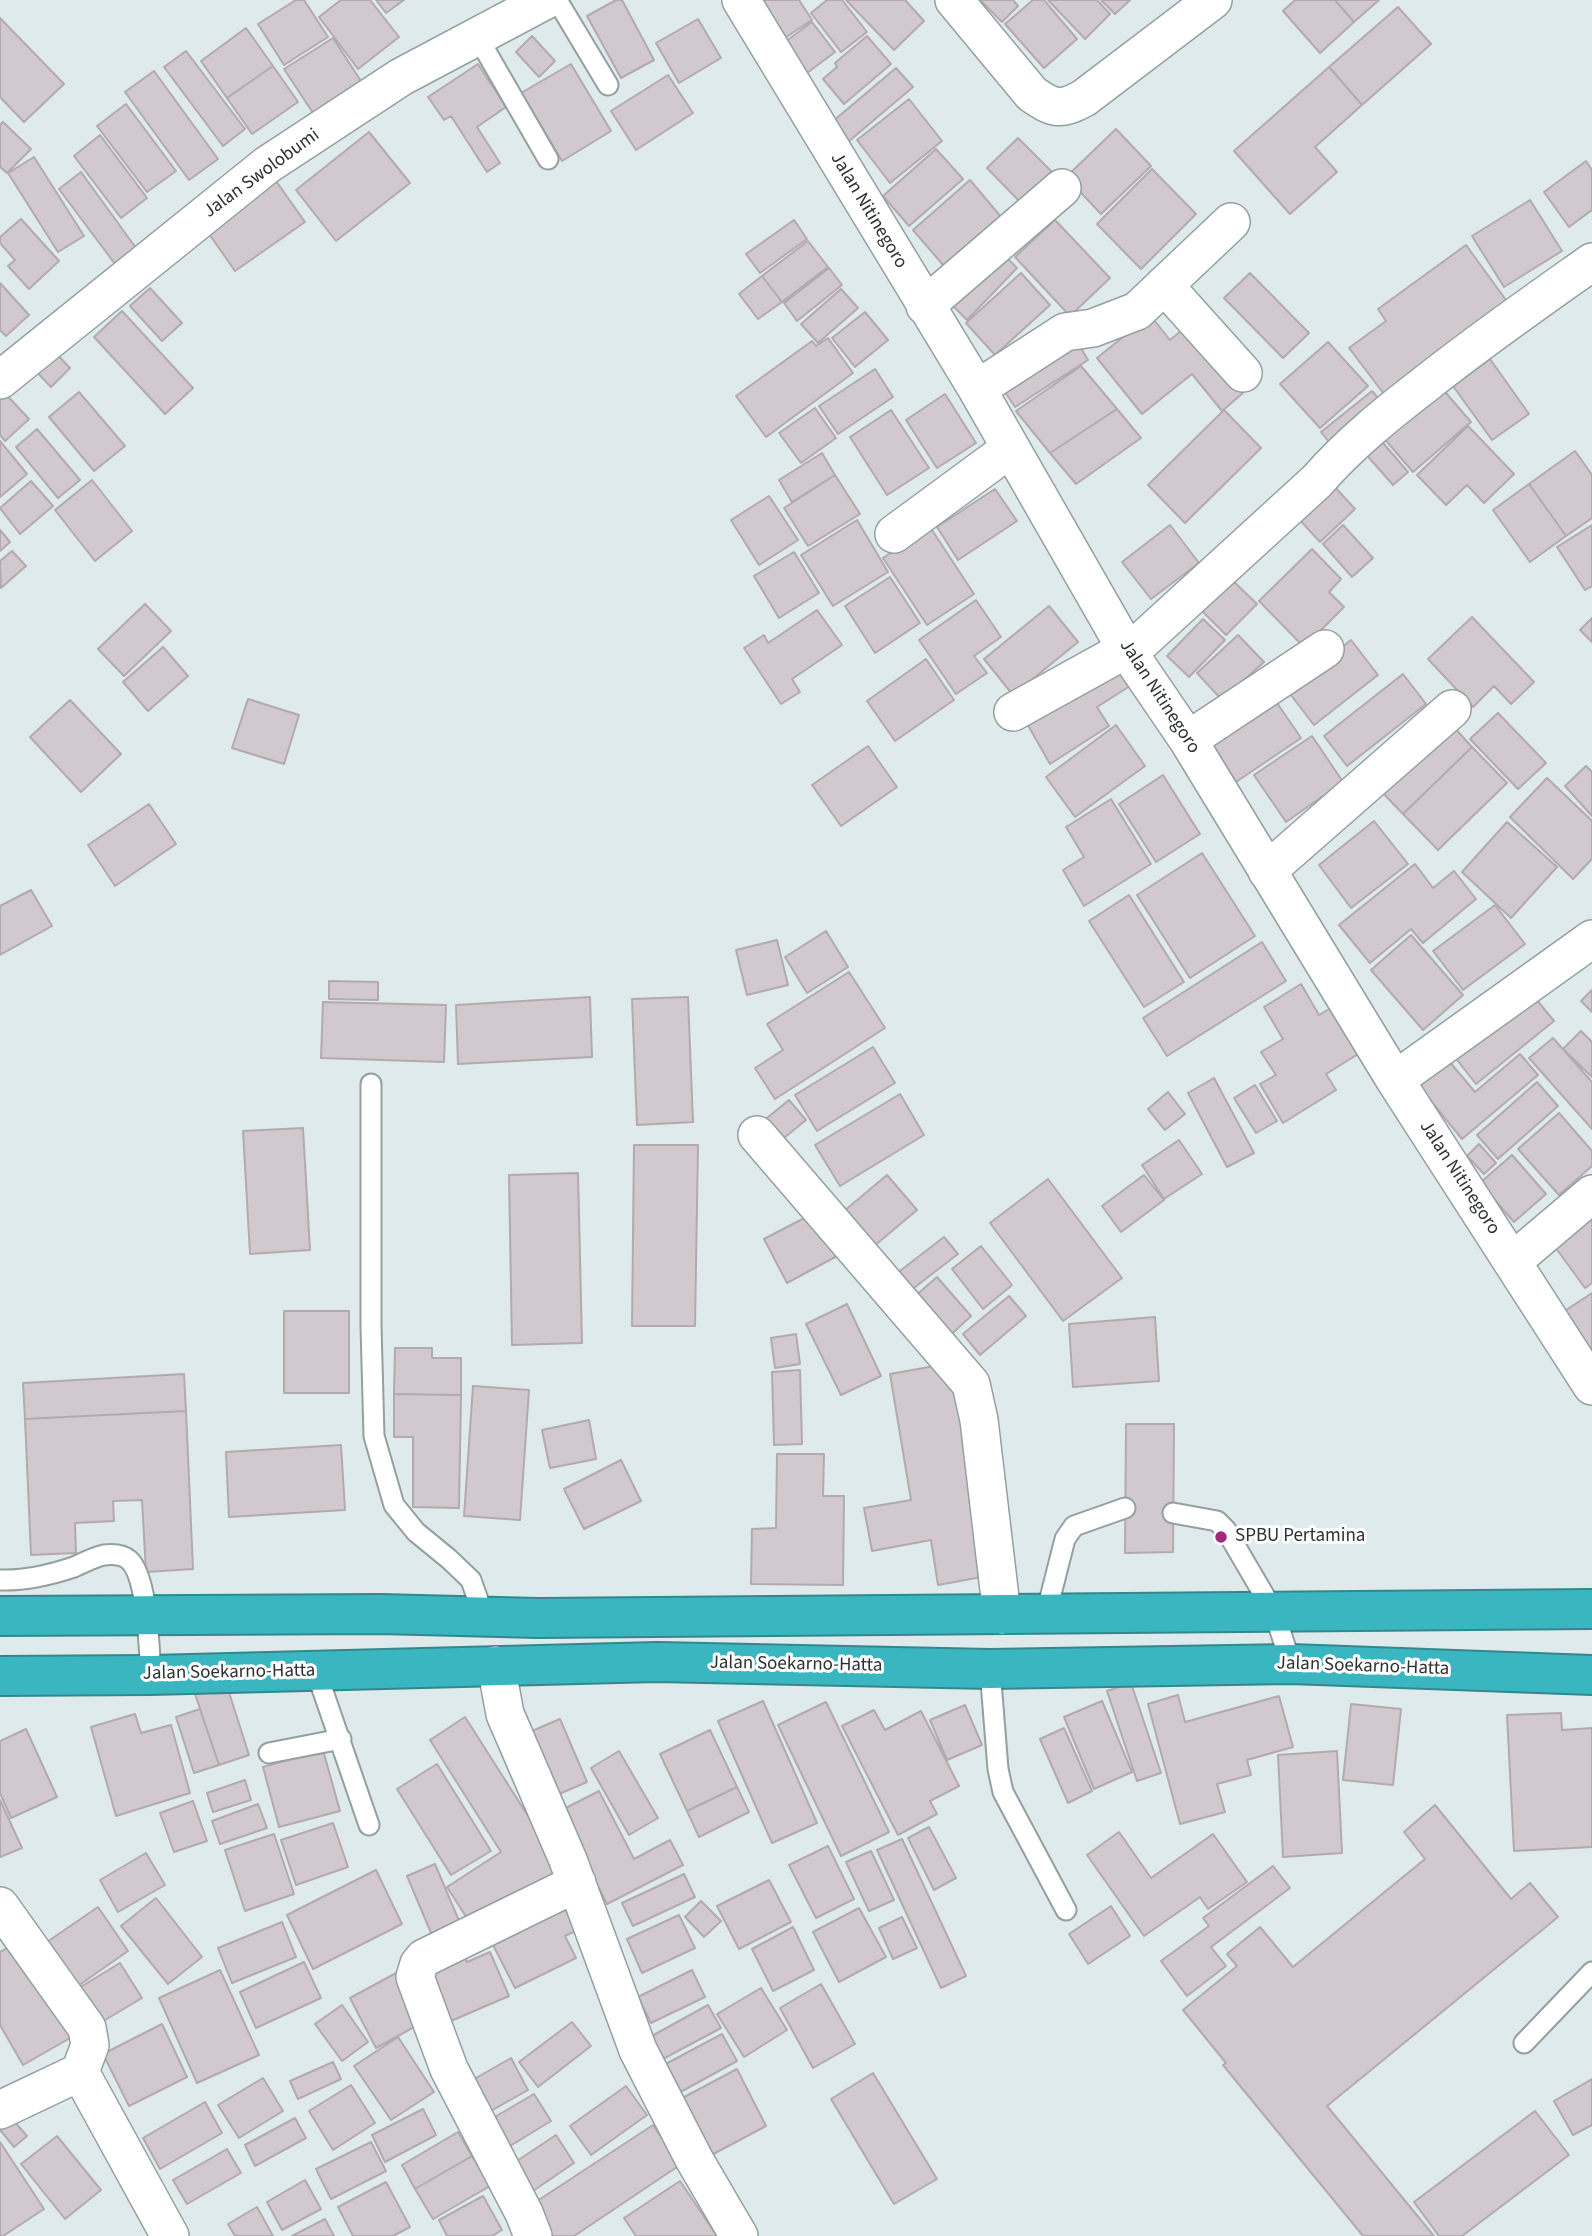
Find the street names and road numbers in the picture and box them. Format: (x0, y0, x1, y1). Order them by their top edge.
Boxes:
street label: Jalan Swolobumi (200, 124, 324, 224)
street label: Jalan Nitinegoro (824, 149, 912, 273)
street label: Jalan Nitinegoro (1114, 636, 1204, 758)
street label: Jalan Nitinegoro (1414, 1117, 1504, 1239)
street label: Jalan Soekarno-Hatta (710, 1652, 882, 1678)
street label: Jalan Soekarno-Hatta (1276, 1653, 1450, 1681)
street label: Jalan Soekarno-Hatta (143, 1660, 315, 1686)

